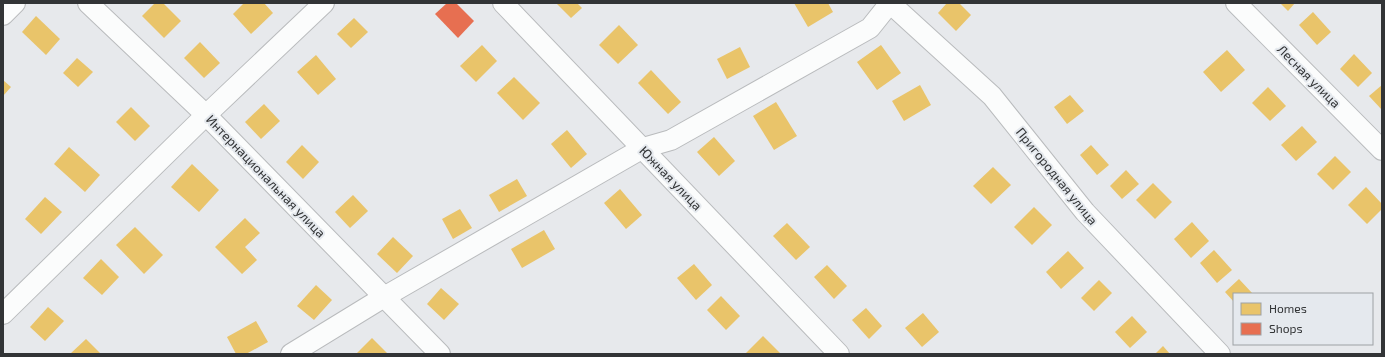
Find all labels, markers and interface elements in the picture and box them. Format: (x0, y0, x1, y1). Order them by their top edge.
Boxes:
street label: Лесная улица (1274, 41, 1344, 111)
street label: Интернациональная улица (203, 111, 329, 241)
street label: Пригородная улица (1013, 124, 1101, 228)
street label: Южная улица (636, 142, 706, 214)
legend (1233, 293, 1373, 345)
text: Homes (1269, 301, 1307, 315)
text: Shops (1269, 321, 1303, 335)

